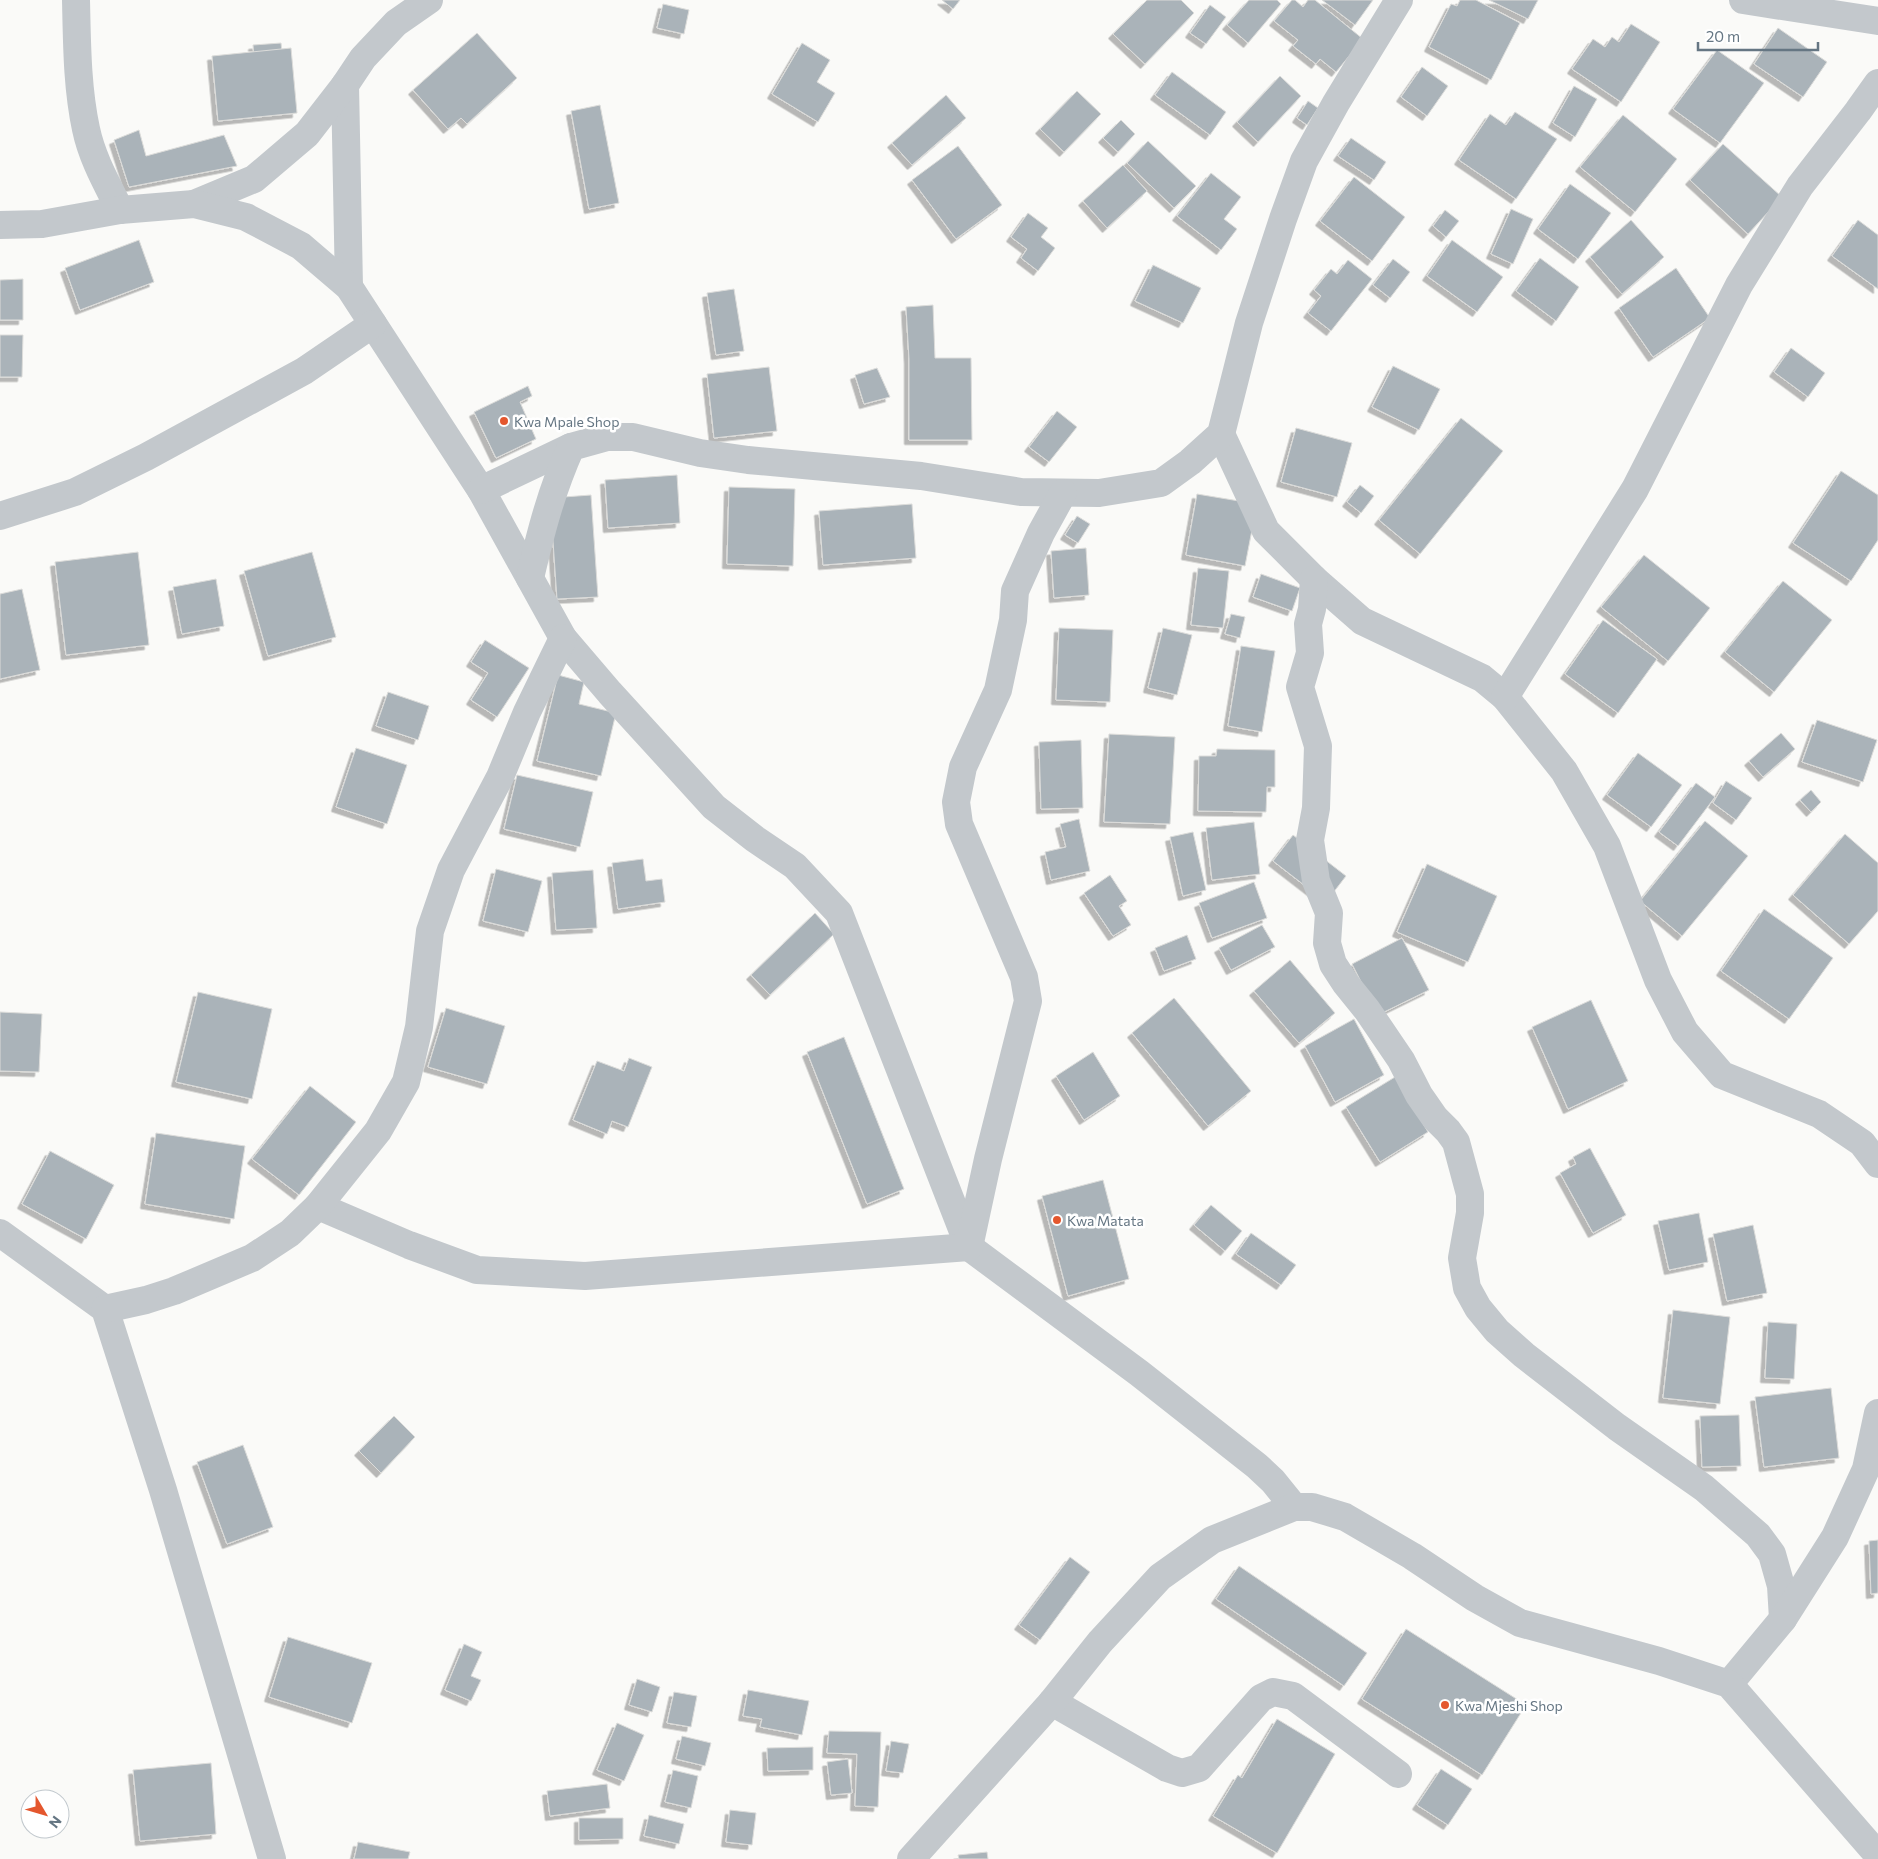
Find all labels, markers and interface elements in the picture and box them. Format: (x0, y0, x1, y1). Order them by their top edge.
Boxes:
scale bar (1698, 20, 1818, 52)
text: 20 m (1706, 27, 1740, 45)
place label: Kwa Mpale Shop (514, 413, 620, 430)
marker: Kwa Mpale Shop (498, 415, 510, 427)
place label: Kwa Matata (1067, 1212, 1144, 1229)
marker: Kwa Matata (1051, 1214, 1063, 1226)
place label: Kwa Mjeshi Shop (1455, 1697, 1563, 1714)
marker: Kwa Mjeshi Shop (1439, 1699, 1451, 1711)
north arrow (20, 1789, 70, 1839)
text: N (46, 1813, 66, 1832)

